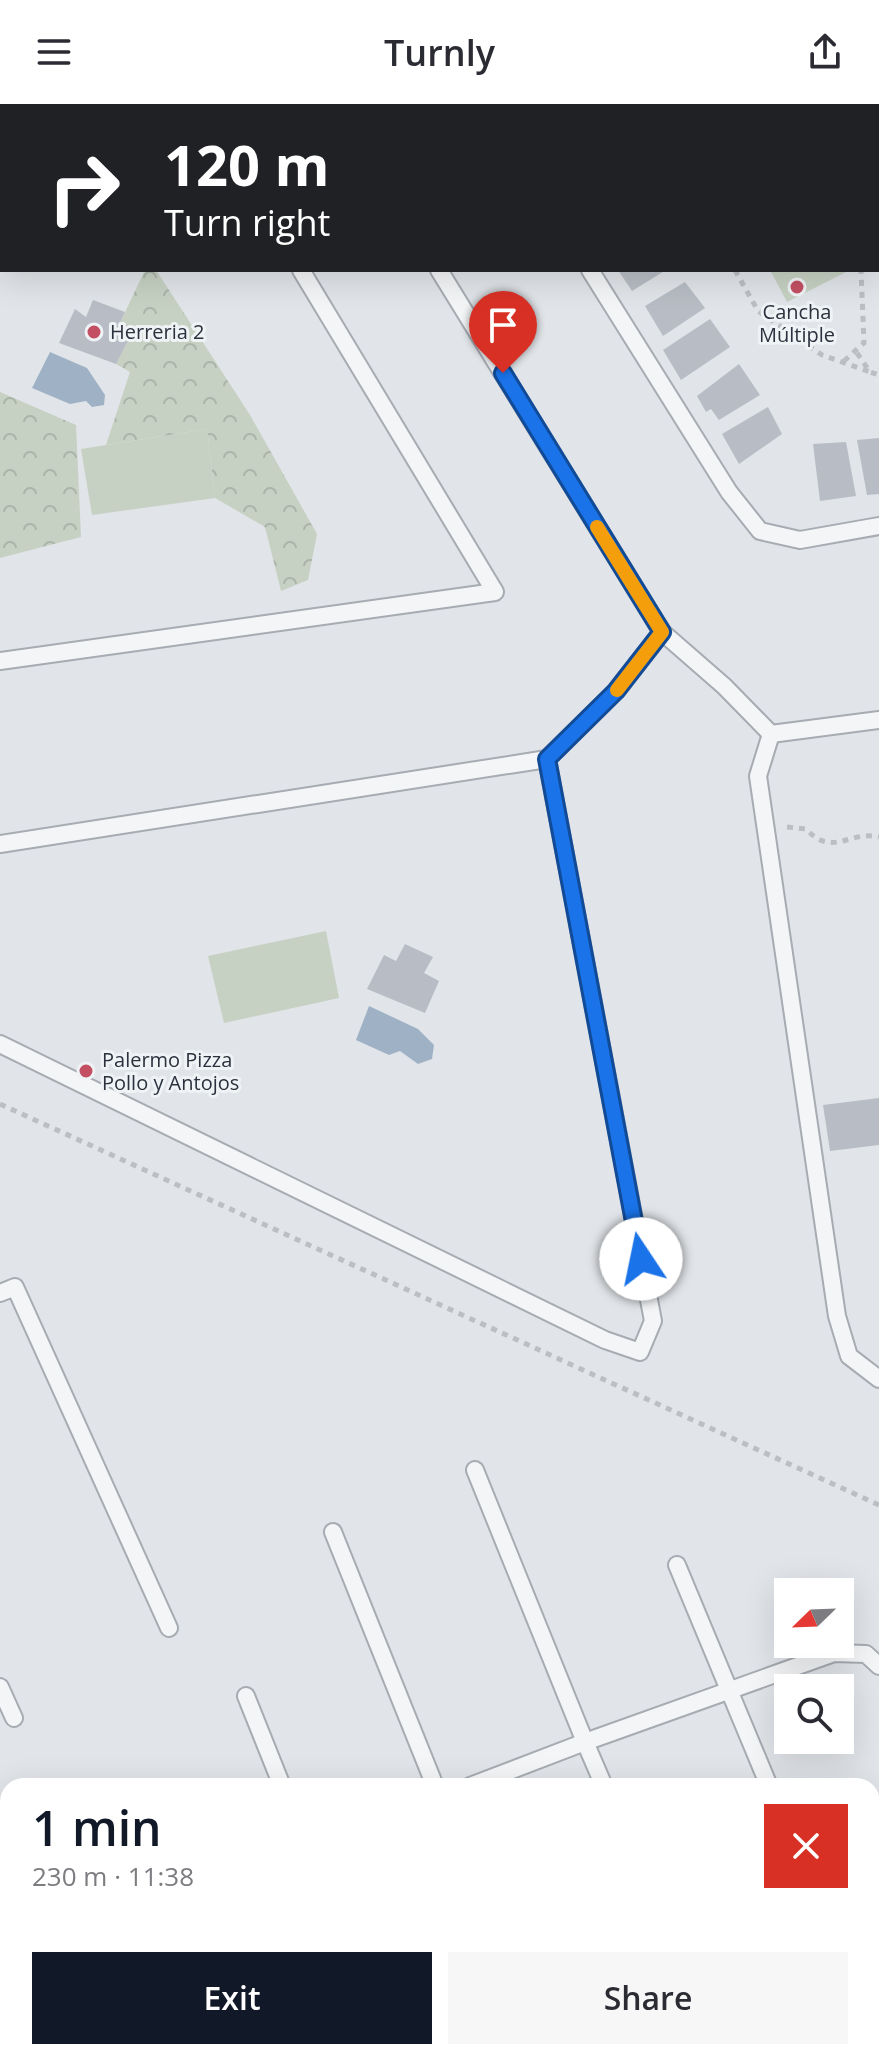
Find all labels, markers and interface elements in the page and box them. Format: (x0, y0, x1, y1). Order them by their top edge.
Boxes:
text: Turnly (384, 28, 495, 77)
icon: menu (32, 30, 76, 74)
icon: share (803, 30, 847, 74)
text: 120 m (164, 126, 330, 202)
icon: right (32, 136, 136, 240)
text: Turn right (164, 198, 330, 247)
marker: Cancha Múltiple (788, 278, 806, 296)
pin (469, 291, 537, 373)
place label: Cancha Múltiple (759, 298, 835, 348)
icon: arrive (481, 303, 525, 347)
place label: Herreria 2 (110, 318, 205, 345)
marker: Herreria 2 (85, 323, 103, 341)
place label: Palermo Pizza Pollo y Antojos (102, 1046, 239, 1096)
marker: Palermo Pizza Pollo y Antojos (77, 1062, 95, 1080)
position arrow (599, 1217, 683, 1301)
north arrow (774, 1578, 854, 1658)
map controls (774, 1578, 854, 1754)
button: search (774, 1674, 854, 1754)
text: 1 min (32, 1795, 162, 1860)
button: close (764, 1804, 848, 1888)
text: 230 m · 11:38 (32, 1858, 194, 1894)
button: Exit (32, 1952, 432, 2044)
button: Share (448, 1952, 848, 2044)

